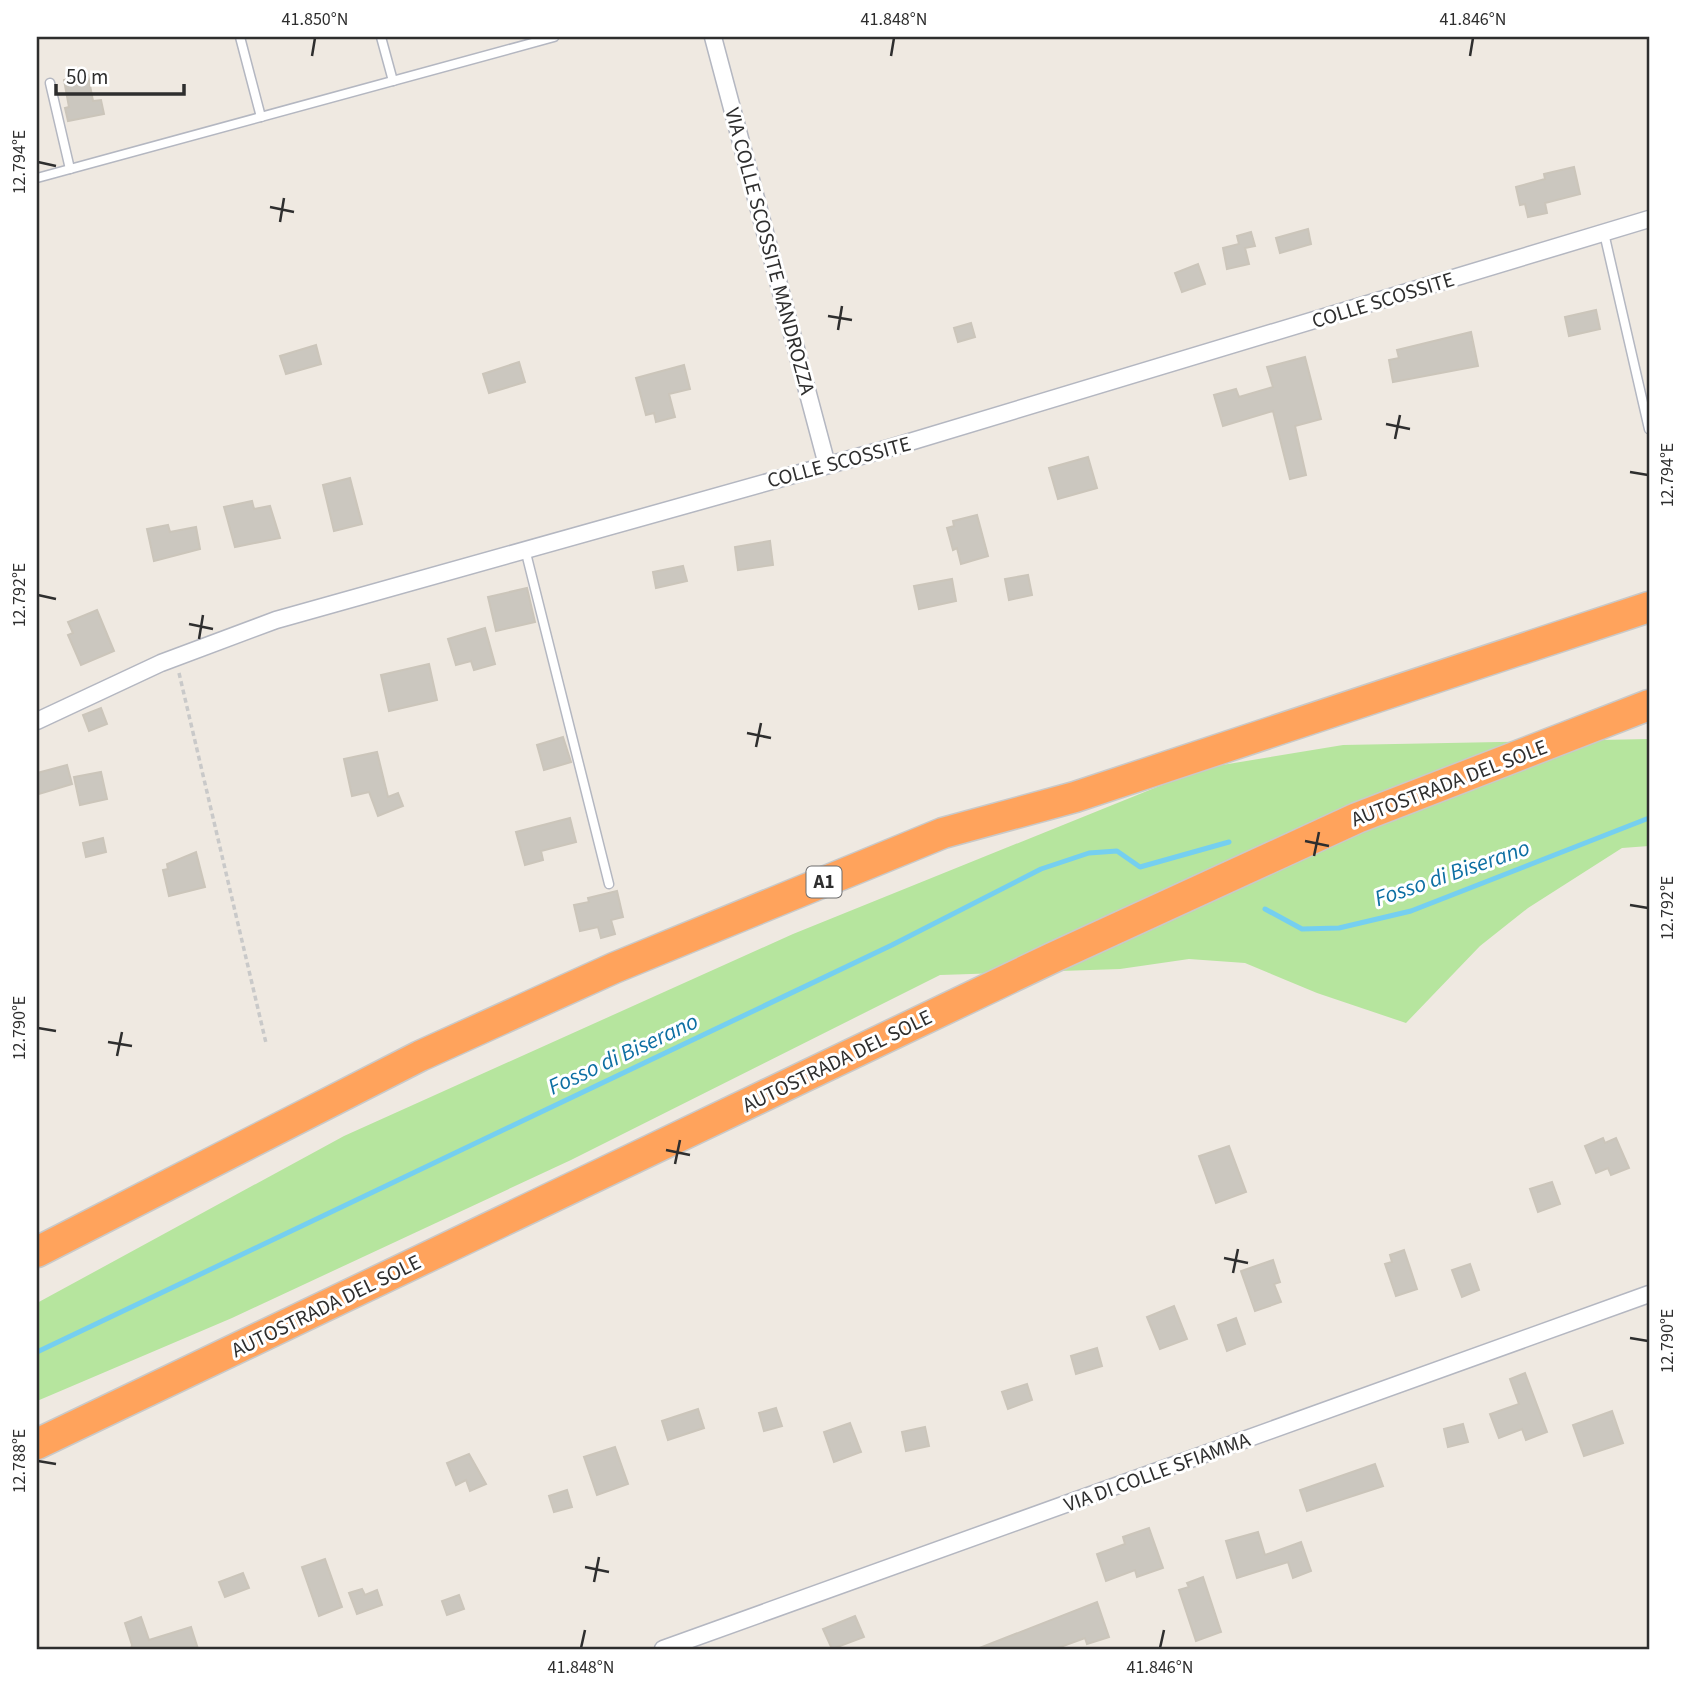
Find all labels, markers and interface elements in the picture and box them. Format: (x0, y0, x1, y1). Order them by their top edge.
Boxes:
text: 41.850°N (282, 7, 348, 32)
text: 41.848°N (861, 7, 927, 32)
text: 41.846°N (1440, 7, 1506, 32)
scale bar (56, 52, 184, 96)
text: 50 m (66, 62, 108, 92)
street label: VIA COLLE SCOSSITE MANDROZZA (717, 104, 823, 398)
text: 12.794°E (7, 130, 32, 194)
street label: COLLE SCOSSITE (1308, 264, 1458, 336)
street label: COLLE SCOSSITE (764, 428, 914, 496)
text: 12.794°E (1655, 443, 1680, 507)
text: 12.792°E (7, 563, 32, 627)
street label: AUTOSTRADA DEL SOLE (1347, 732, 1551, 834)
water label: Fosso di Biserano (1370, 831, 1534, 915)
road number: A1 (806, 866, 842, 898)
text: 12.792°E (1655, 876, 1680, 940)
text: 12.790°E (7, 996, 32, 1060)
street label: AUTOSTRADA DEL SOLE (737, 1002, 937, 1120)
water label: Fosso di Biserano (542, 1005, 704, 1103)
street label: AUTOSTRADA DEL SOLE (226, 1247, 426, 1365)
text: 12.790°E (1655, 1309, 1680, 1373)
street label: VIA DI COLLE SFIAMMA (1060, 1424, 1255, 1520)
text: 12.788°E (7, 1429, 32, 1493)
text: 41.848°N (548, 1655, 614, 1680)
text: 41.846°N (1127, 1655, 1193, 1680)

